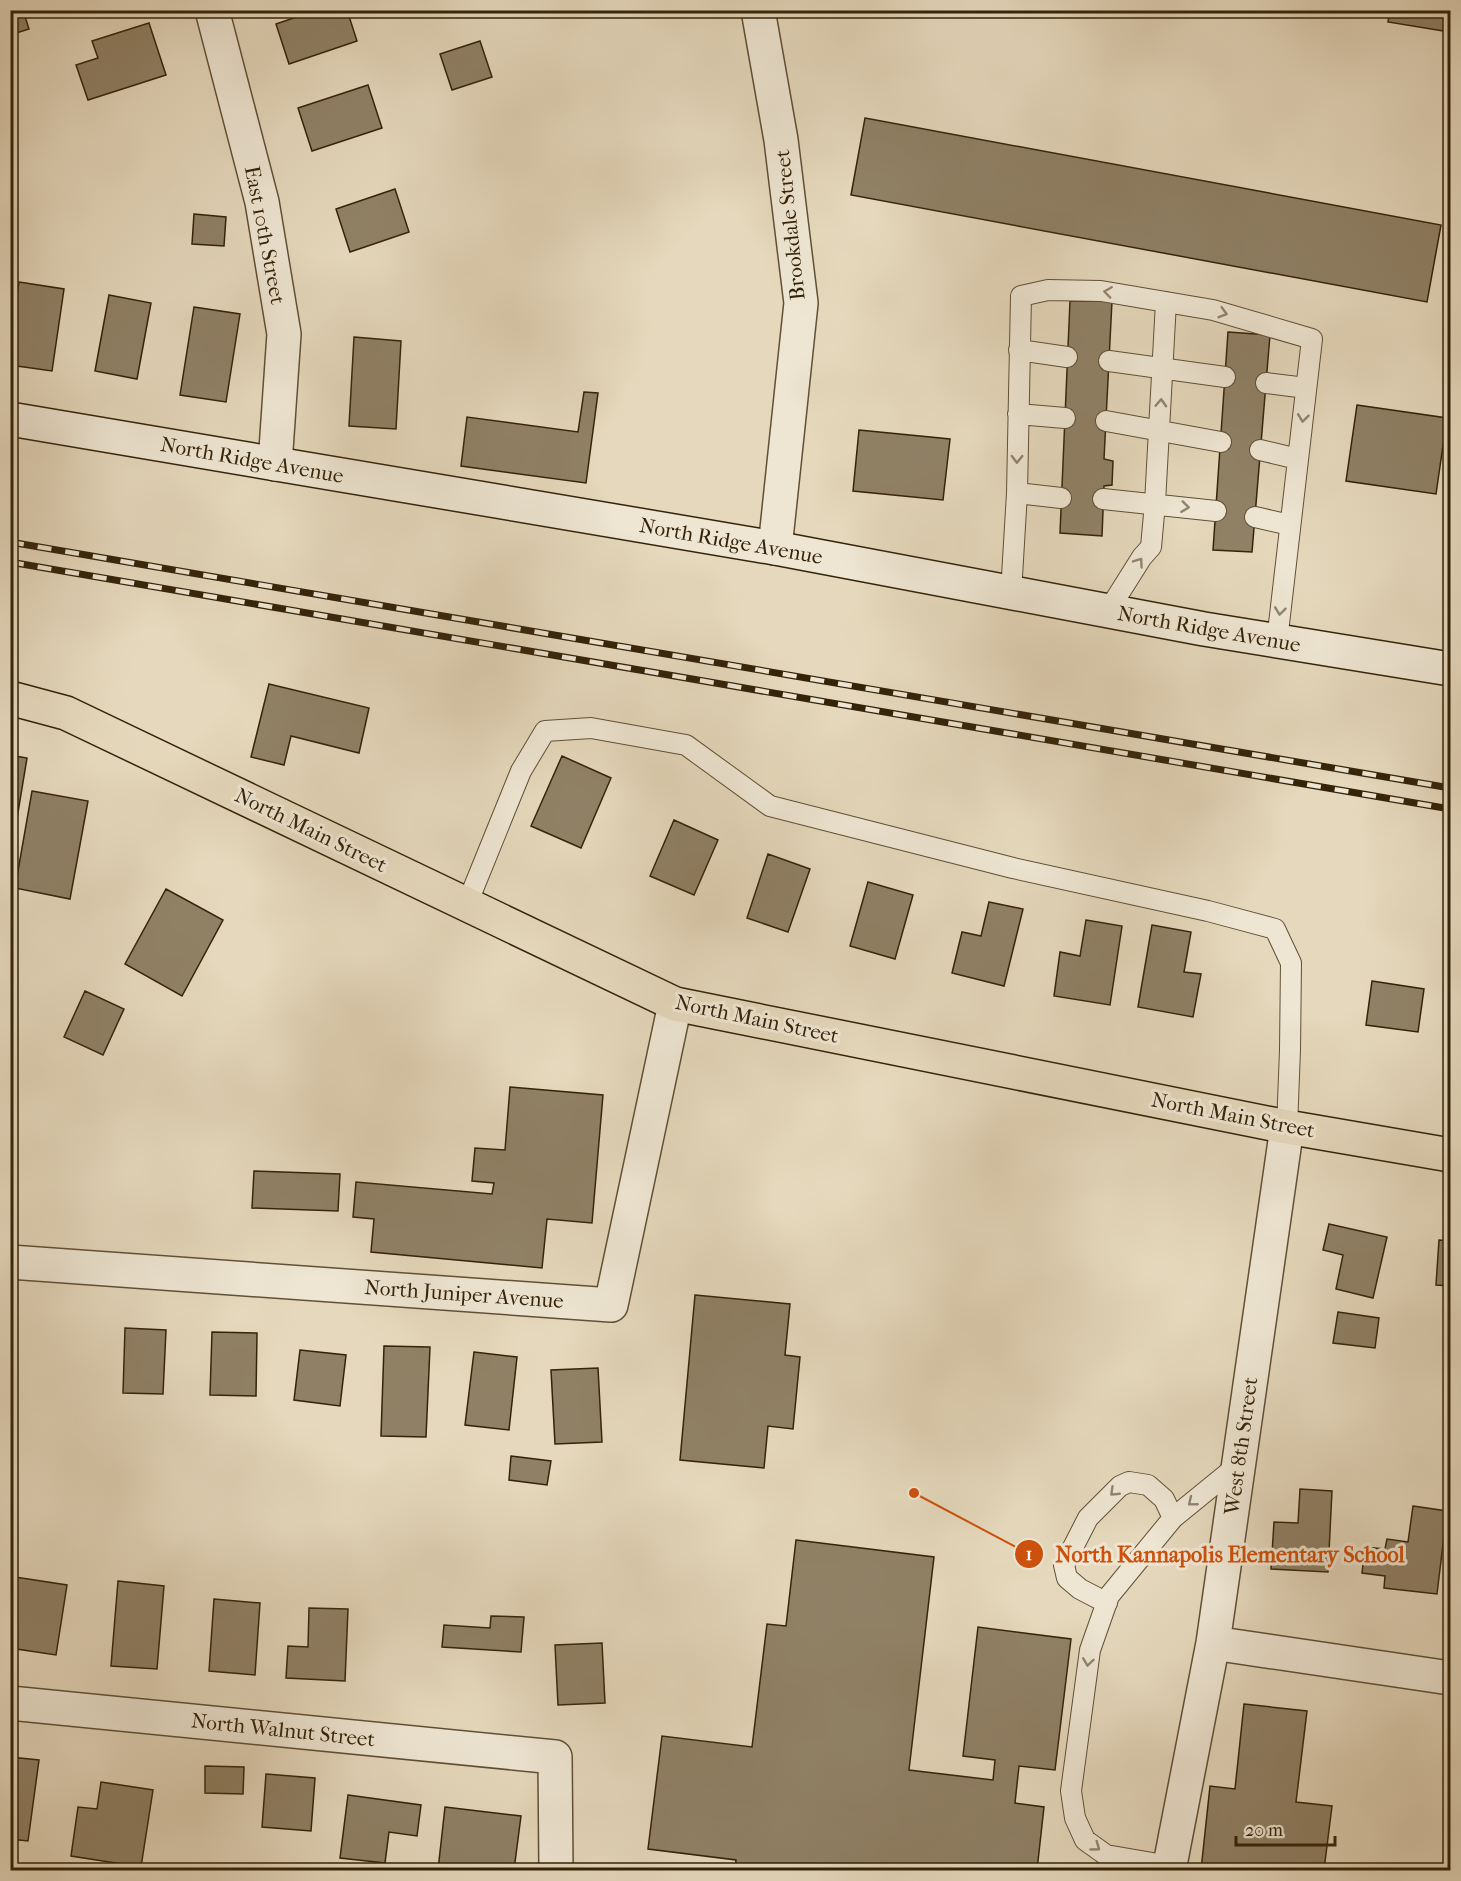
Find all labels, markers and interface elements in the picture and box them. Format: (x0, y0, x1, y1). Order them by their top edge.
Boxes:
street label: Brookdale Street (770, 148, 810, 301)
street label: East 10th Street (240, 164, 290, 307)
one-way arrow (1103, 287, 1113, 299)
one-way arrow (1217, 306, 1228, 318)
one-way arrow (1154, 399, 1167, 408)
one-way arrow (1297, 413, 1310, 422)
street label: North Ridge Avenue (159, 432, 345, 488)
one-way arrow (1011, 454, 1024, 463)
one-way arrow (1181, 501, 1190, 513)
street label: North Ridge Avenue (638, 513, 824, 569)
one-way arrow (1132, 557, 1143, 568)
street label: North Ridge Avenue (1116, 601, 1302, 657)
one-way arrow (1274, 607, 1287, 616)
street label: North Main Street (231, 783, 391, 877)
street label: North Main Street (673, 990, 841, 1048)
street label: North Main Street (1149, 1087, 1317, 1143)
street label: North Juniper Avenue (364, 1275, 564, 1313)
street label: West 8th Street (1219, 1375, 1263, 1518)
one-way arrow (1111, 1485, 1121, 1496)
one-way arrow (1188, 1495, 1199, 1506)
callout: North Kannapolis Elementary School (1014, 1534, 1417, 1574)
text: North Kannapolis Elementary School (1055, 1542, 1406, 1568)
text: 1 (1026, 1544, 1032, 1565)
one-way arrow (1083, 1657, 1095, 1666)
street label: North Walnut Street (190, 1708, 377, 1752)
scale bar (1236, 1809, 1335, 1847)
text: 20 m (1245, 1820, 1283, 1841)
one-way arrow (1089, 1840, 1100, 1851)

